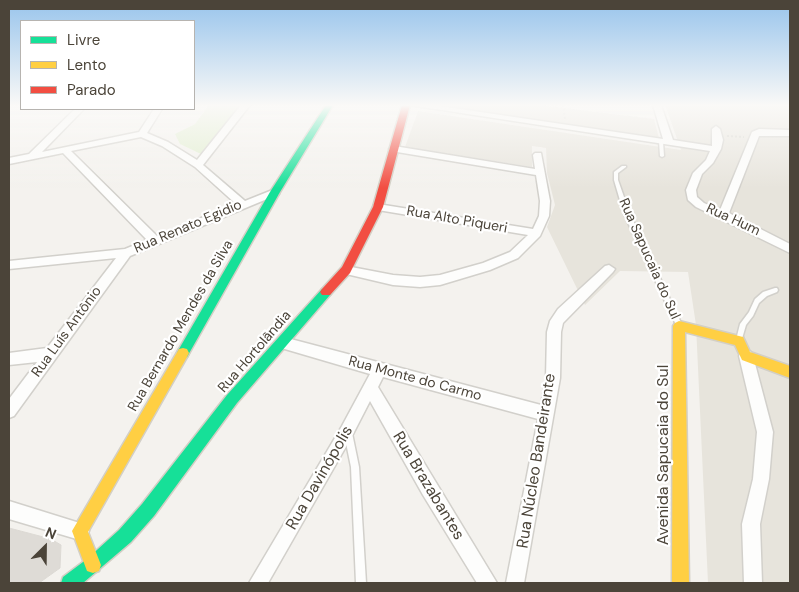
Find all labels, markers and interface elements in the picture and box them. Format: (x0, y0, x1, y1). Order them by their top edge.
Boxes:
legend (20, 20, 195, 110)
text: Livre (67, 30, 100, 50)
text: Lento (67, 55, 106, 75)
text: Parado (67, 80, 116, 100)
street label: Rua Sapucaia do Sul (615, 196, 683, 322)
street label: Rua Renato Egidio (131, 197, 245, 257)
street label: Rua Hum (703, 200, 763, 240)
street label: Rua Alto Piqueri (405, 203, 509, 237)
street label: Rua Bernardo Mendes da Silva (125, 237, 237, 415)
street label: Rua Luís Antônio (29, 284, 105, 380)
street label: Rua Hortolãndia (215, 308, 295, 396)
street label: Rua Monte do Carmo (347, 353, 483, 405)
street label: Avenida Sapucaia do Sul (654, 365, 674, 545)
street label: Rua Núcleo Bandeirante (514, 372, 560, 550)
street label: Rua Davinópolis (282, 423, 358, 533)
street label: Rua Brazabantes (388, 428, 468, 544)
north arrow (20, 522, 70, 572)
text: N (43, 523, 59, 543)

